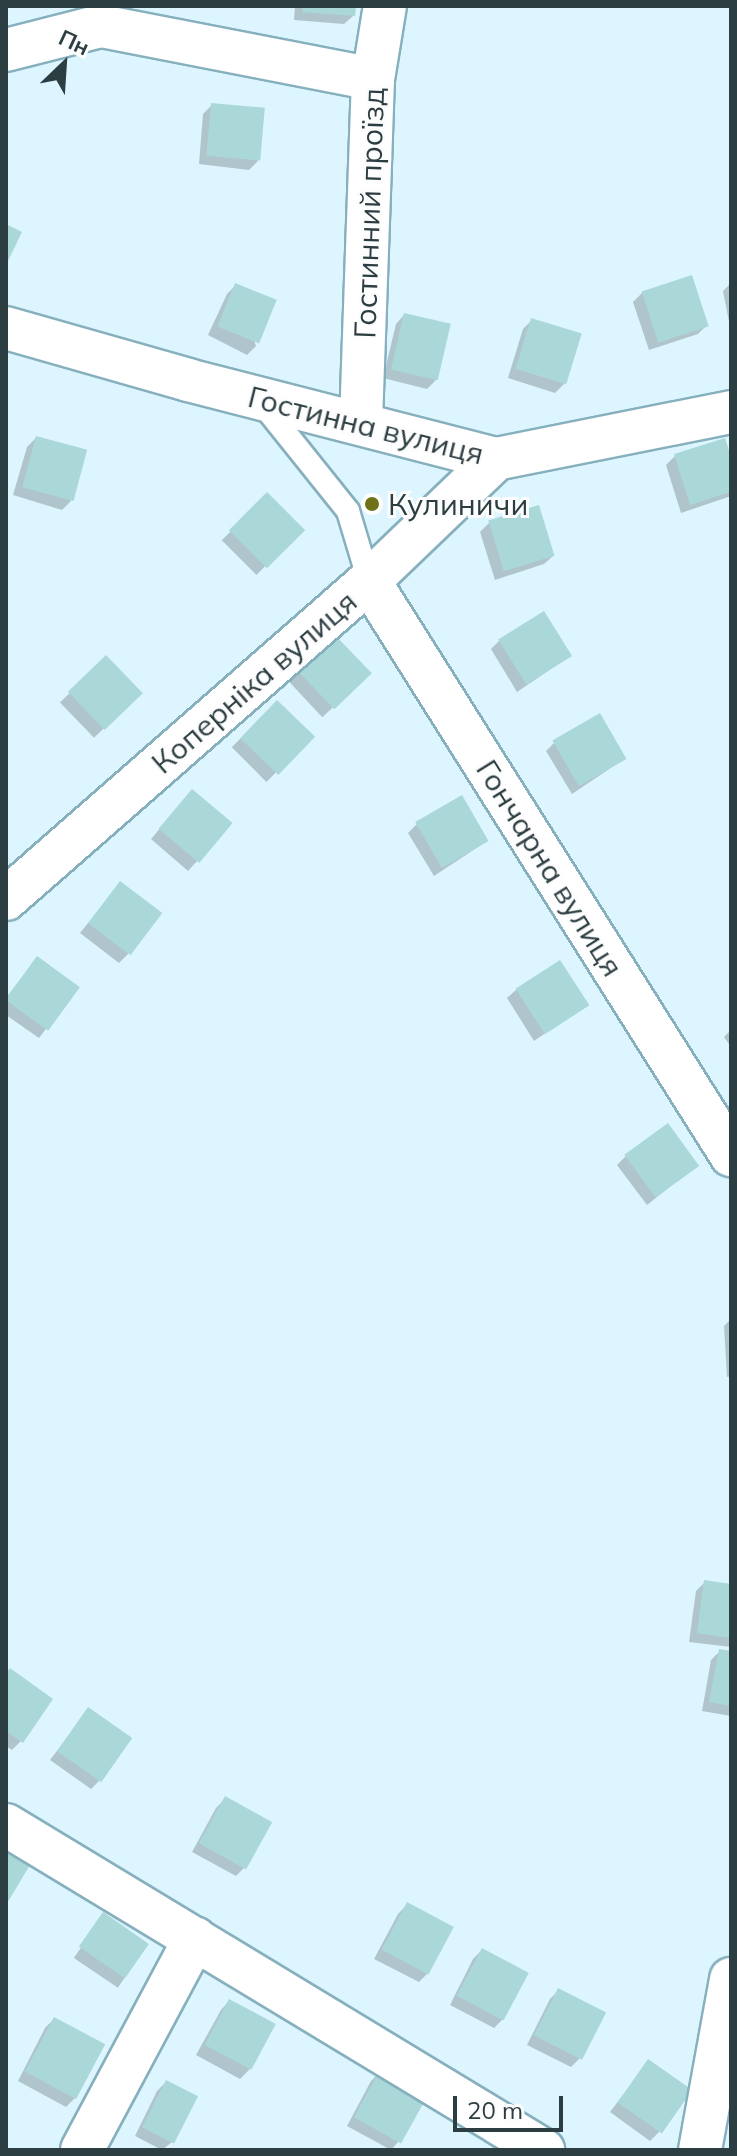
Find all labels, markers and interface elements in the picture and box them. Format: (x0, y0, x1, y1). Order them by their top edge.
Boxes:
text: Пн (54, 23, 94, 61)
north arrow (24, 24, 104, 104)
street label: Гостинний проїзд (347, 87, 391, 339)
street label: Гостинна вулиця (244, 378, 488, 472)
place label: Кулиничи (388, 486, 528, 522)
marker: Кулиничи (363, 495, 381, 513)
street label: Коперніка вулиця (144, 583, 364, 781)
street label: Гончарна вулиця (469, 753, 631, 983)
scale bar (457, 2080, 567, 2130)
text: 20 m (467, 2095, 523, 2125)

